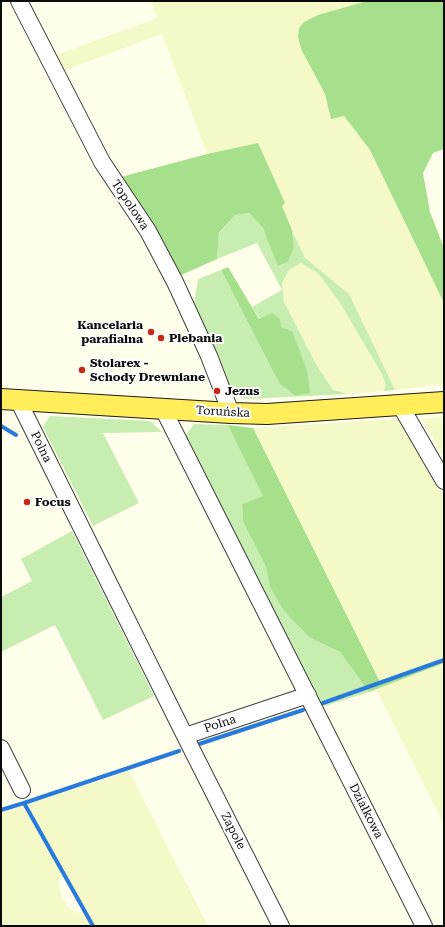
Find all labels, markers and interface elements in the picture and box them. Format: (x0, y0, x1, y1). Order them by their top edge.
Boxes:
street label: Topolowa (108, 177, 152, 233)
place label: Kancelaria parafialna (77, 318, 143, 346)
marker: Kancelaria parafialna (146, 327, 156, 337)
place label: Plebania (169, 331, 222, 345)
marker: Plebania (156, 333, 166, 343)
place label: Stolarex - Schody Drewniane (90, 356, 205, 384)
marker: Stolarex - Schody Drewniane (77, 365, 87, 375)
place label: Jezus (225, 384, 259, 398)
marker: Jezus (212, 386, 222, 396)
street label: Toruńska (196, 403, 250, 421)
street label: Polna (27, 429, 55, 465)
place label: Focus (35, 495, 71, 509)
marker: Focus (22, 497, 32, 507)
street label: Polna (202, 712, 238, 736)
street label: Działkowa (346, 781, 386, 841)
street label: Zapole (218, 810, 248, 852)

